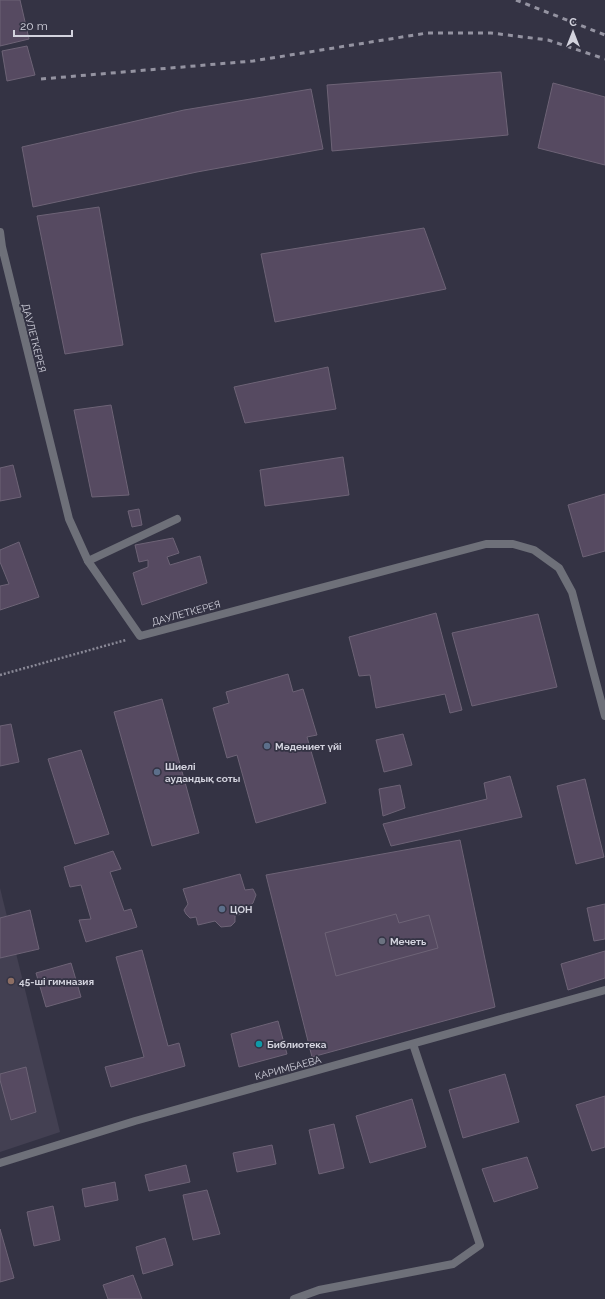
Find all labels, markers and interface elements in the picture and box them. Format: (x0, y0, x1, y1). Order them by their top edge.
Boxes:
scale bar (14, 12, 72, 38)
north arrow (553, 12, 593, 52)
text: С (569, 16, 577, 29)
text: 20 m (20, 19, 48, 33)
street label: ДАУЛЕТКЕРЕЯ (20, 302, 48, 374)
street label: ДАУЛЕТКЕРЕЯ (150, 599, 222, 627)
marker: Мәдениет үйі (262, 741, 272, 751)
place label: Мәдениет үйі (275, 741, 342, 752)
place label: Шиелі аудандық соты (165, 761, 240, 784)
marker: Шиелі аудандық соты (152, 767, 162, 777)
marker: ЦОН (217, 904, 227, 914)
place label: ЦОН (230, 904, 253, 915)
marker: Мечеть (377, 936, 387, 946)
place label: Мечеть (390, 936, 427, 947)
marker: 45-ші гимназия (6, 976, 16, 986)
place label: 45-ші гимназия (19, 976, 94, 987)
marker: Библиотека (254, 1039, 264, 1049)
place label: Библиотека (267, 1039, 327, 1050)
street label: КАРИМБАЕВА (254, 1054, 323, 1082)

